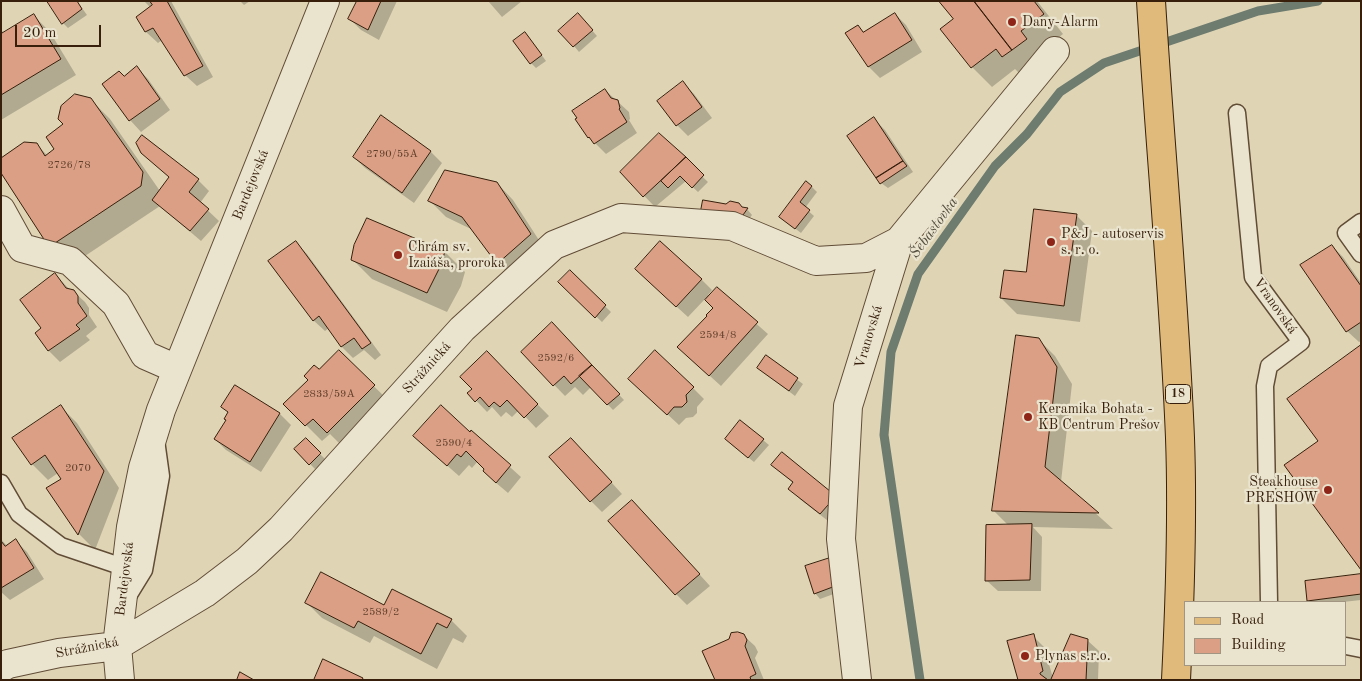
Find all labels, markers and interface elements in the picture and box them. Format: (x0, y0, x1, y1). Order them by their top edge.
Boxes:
place label: Dany-Alarm (1022, 14, 1098, 30)
scale bar (18, 15, 104, 47)
marker: Dany-Alarm (1006, 16, 1018, 28)
text: 20 m (23, 26, 57, 41)
street label: Bardejovská (229, 147, 273, 223)
house number: 2790/55A (366, 147, 418, 161)
house number: 2726/78 (47, 158, 91, 172)
water label: Šebastovka (906, 194, 962, 262)
place label: P&J - autoservis s. r. o. (1061, 226, 1164, 258)
marker: P&J - autoservis s. r. o. (1045, 236, 1057, 248)
place label: Chrám sv. Izaiáša, proroka (408, 239, 505, 272)
marker: Chrám sv. Izaiáša, proroka (392, 249, 404, 261)
street label: Vranovská (1249, 275, 1301, 337)
street label: Vranovská (851, 303, 887, 371)
house number: 2594/8 (700, 328, 736, 342)
street label: Strážnická (399, 339, 455, 397)
house number: 2592/6 (538, 351, 574, 365)
road number: 18 (1166, 384, 1190, 404)
house number: 2833/59A (303, 387, 355, 401)
place label: Keramika Bohata - KB Centrum Prešov (1038, 401, 1160, 434)
marker: Keramika Bohata - KB Centrum Prešov (1022, 411, 1034, 423)
house number: 2590/4 (436, 436, 472, 450)
house number: 2070 (65, 461, 91, 475)
place label: Steakhouse PRESHOW (1245, 474, 1318, 507)
marker: Steakhouse PRESHOW (1322, 484, 1334, 496)
street label: Bardejovská (112, 541, 138, 617)
legend (1184, 601, 1347, 666)
house number: 2589/2 (363, 605, 399, 619)
text: Road (1231, 613, 1264, 628)
street label: Strážnická (54, 634, 120, 662)
text: Building (1231, 638, 1286, 653)
place label: Plynas s.r.o. (1035, 648, 1111, 664)
marker: Plynas s.r.o. (1019, 650, 1031, 662)

